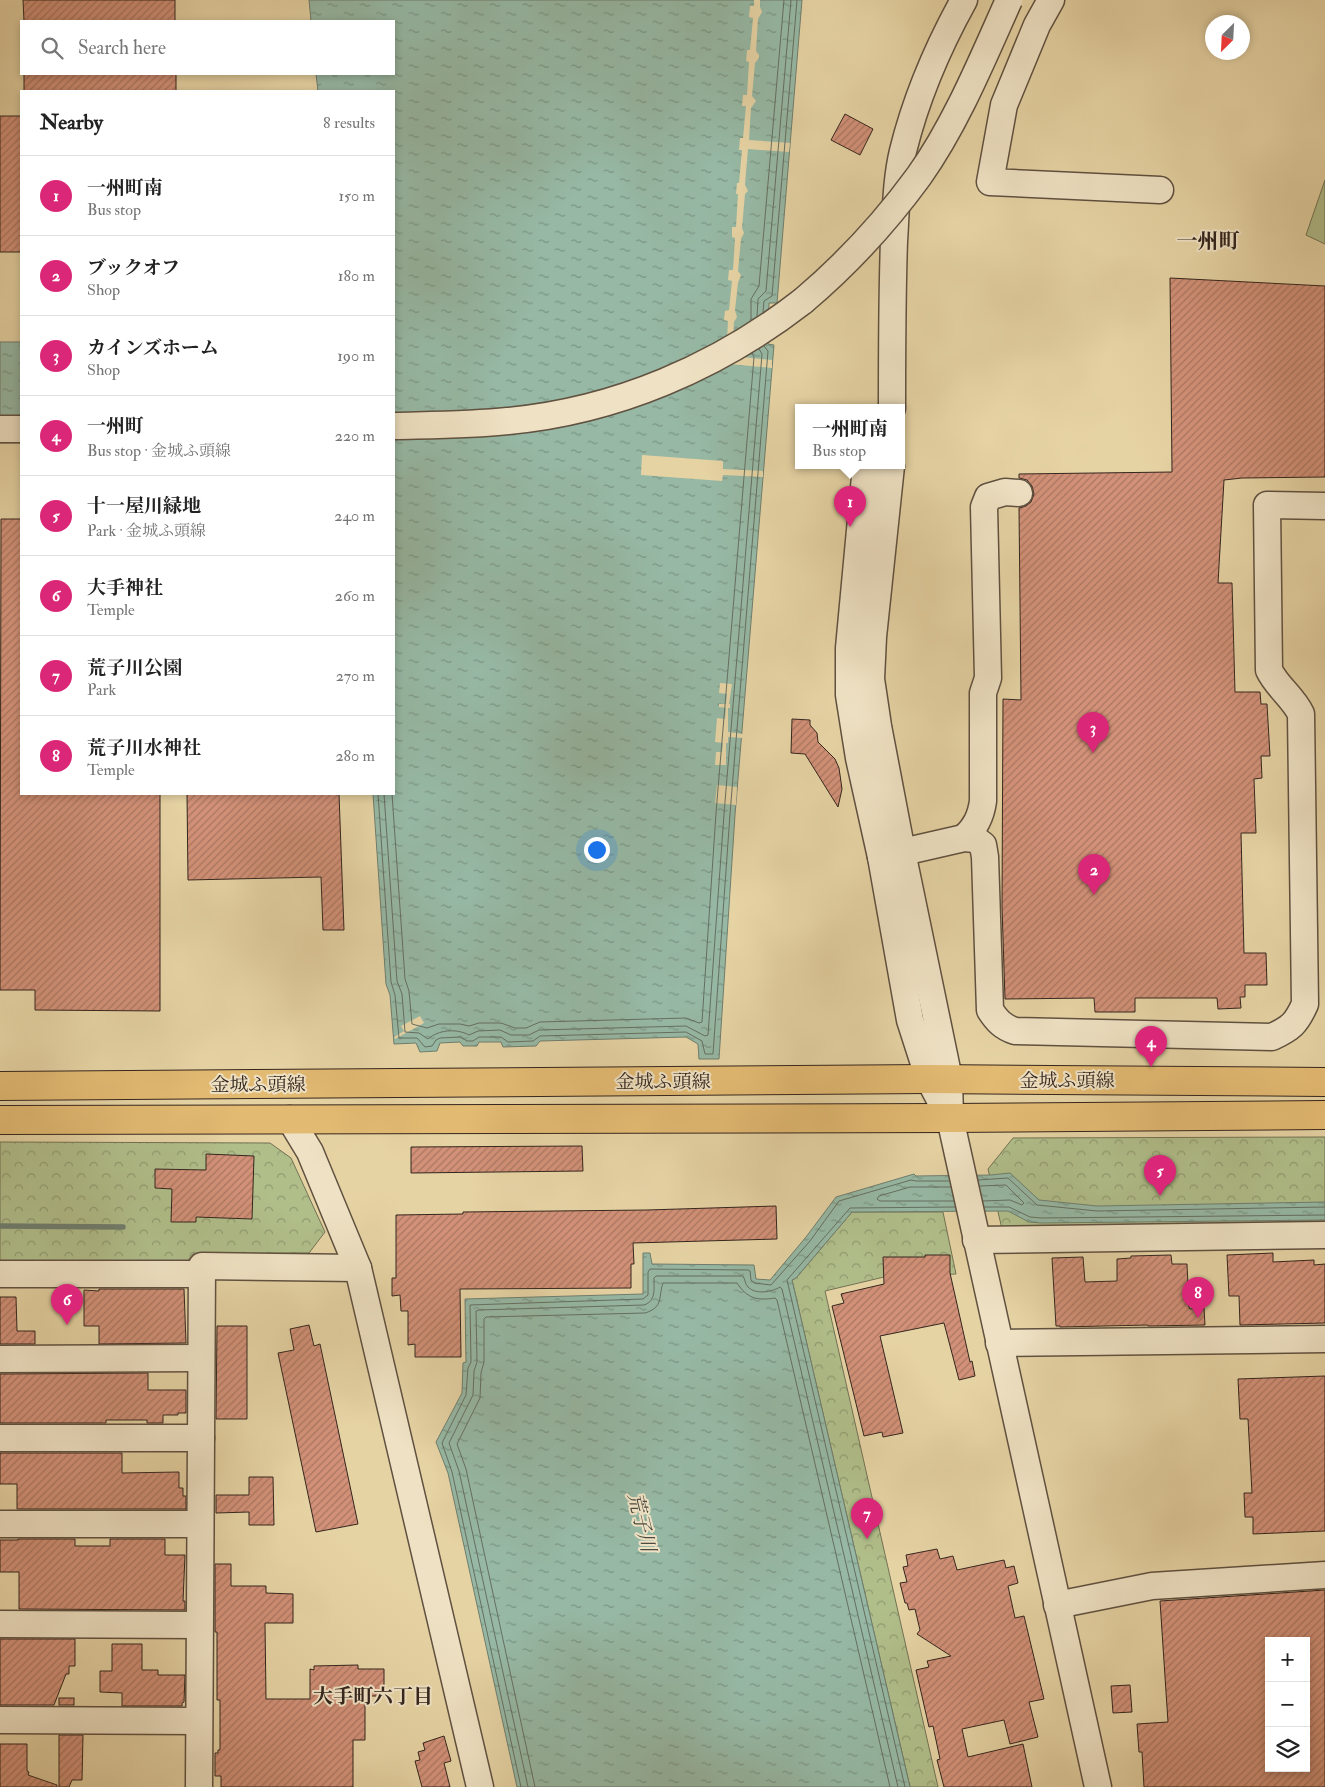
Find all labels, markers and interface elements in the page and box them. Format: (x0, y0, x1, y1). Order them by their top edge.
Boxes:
north arrow (1205, 15, 1250, 60)
search box (20, 20, 395, 75)
icon: search (38, 34, 66, 62)
text: Search here (78, 36, 166, 60)
text: Nearby (40, 109, 103, 136)
text: 8 results (323, 113, 375, 133)
text: 一州町南 (87, 176, 163, 200)
text: 1 (53, 186, 59, 206)
text: 150 m (338, 186, 375, 206)
text: Bus stop (87, 200, 141, 220)
district label: 一州町 (1177, 228, 1240, 255)
text: ブックオフ (87, 256, 180, 280)
text: 2 (52, 266, 60, 286)
text: 180 m (338, 266, 375, 286)
text: Shop (87, 280, 120, 300)
text: カインズホーム (87, 336, 219, 360)
text: 3 (53, 346, 59, 366)
text: 190 m (337, 346, 375, 366)
text: Shop (87, 360, 120, 380)
popup (795, 404, 905, 469)
text: 一州町 (87, 414, 144, 438)
text: 一州町南 (812, 417, 888, 441)
text: 4 (52, 426, 60, 446)
text: 220 m (335, 426, 375, 446)
text: Bus stop · 金城ふ頭線 (87, 441, 231, 461)
text: Bus stop (812, 441, 866, 461)
pin: 1 (834, 486, 866, 527)
text: 十一屋川緑地 (87, 494, 201, 518)
text: 5 (52, 506, 60, 526)
text: 240 m (334, 506, 375, 526)
text: Park · 金城ふ頭線 (87, 521, 206, 541)
text: 大手神社 (87, 576, 163, 600)
text: 6 (52, 586, 60, 606)
text: 260 m (335, 586, 375, 606)
text: Temple (87, 600, 135, 620)
text: 荒子川公園 (87, 656, 182, 680)
text: 7 (52, 666, 60, 686)
text: 270 m (336, 666, 375, 686)
text: Park (87, 680, 116, 700)
pin: 3 (1077, 712, 1109, 753)
text: 荒子川水神社 (87, 736, 201, 760)
text: 8 (52, 746, 60, 766)
text: 280 m (335, 746, 375, 766)
text: Temple (87, 760, 135, 780)
your location (584, 837, 610, 863)
pin: 2 (1078, 854, 1110, 895)
pin: 4 (1135, 1026, 1167, 1067)
street label: 金城ふ頭線 (1019, 1069, 1115, 1093)
street label: 金城ふ頭線 (615, 1070, 711, 1094)
street label: 金城ふ頭線 (210, 1073, 306, 1097)
pin: 5 (1144, 1155, 1176, 1196)
pin: 8 (1182, 1277, 1214, 1318)
pin: 6 (51, 1284, 83, 1325)
water label: 荒子川 (622, 1490, 661, 1556)
pin: 7 (851, 1498, 883, 1539)
map controls (1265, 1637, 1310, 1772)
button: + (1265, 1637, 1310, 1682)
button: − (1265, 1682, 1310, 1727)
district label: 大手町六丁目 (313, 1684, 433, 1709)
button: layers (1265, 1727, 1310, 1772)

